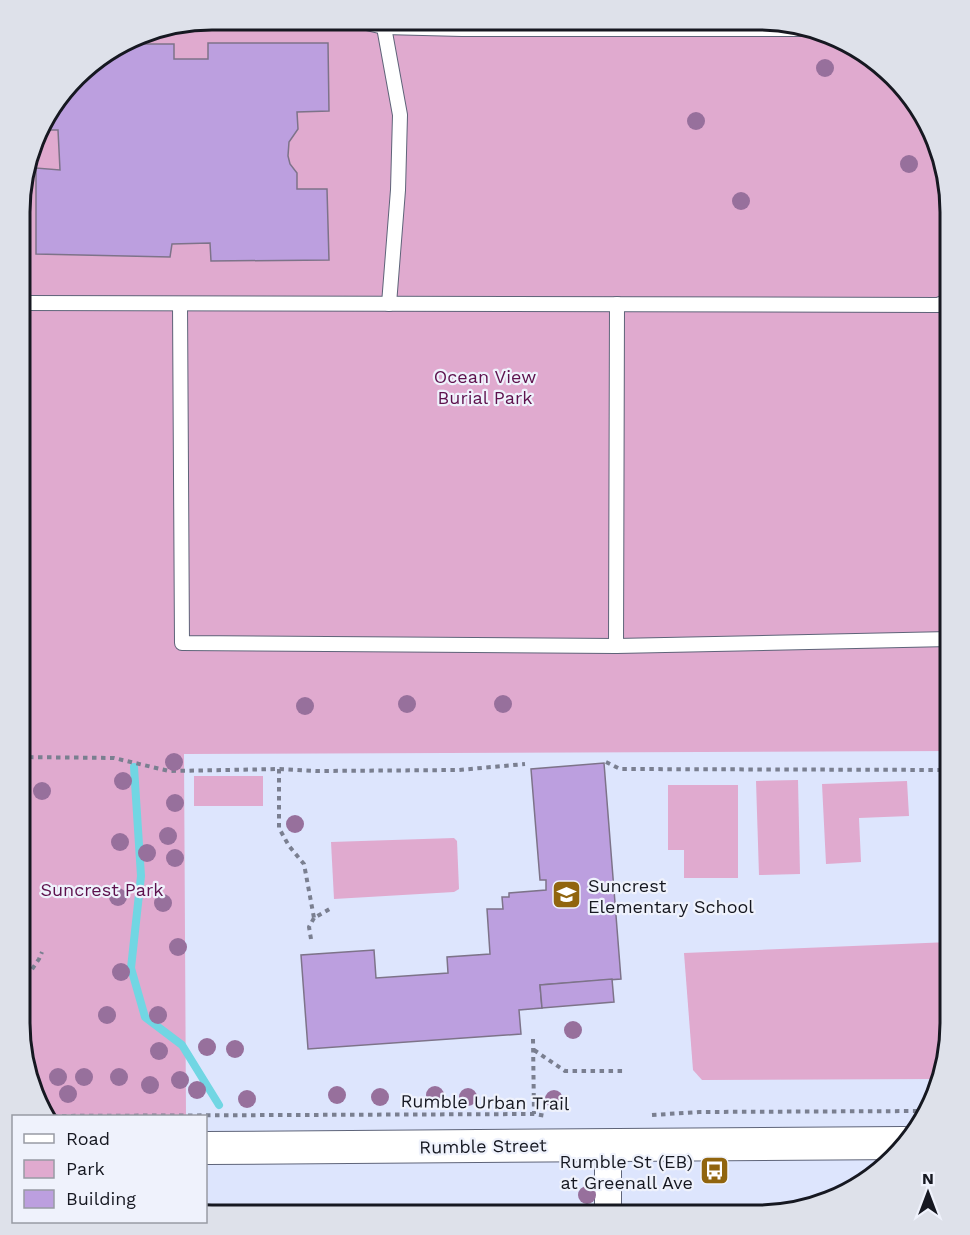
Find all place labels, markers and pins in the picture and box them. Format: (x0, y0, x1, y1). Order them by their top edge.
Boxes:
place label: Suncrest Elementary School (588, 875, 754, 917)
school or university icon: Suncrest Elementary School (551, 879, 583, 911)
place label: Rumble St (EB) at Greenall Ave (559, 1151, 693, 1193)
bus stop icon: Rumble St (EB) at Greenall Ave (698, 1155, 730, 1187)

